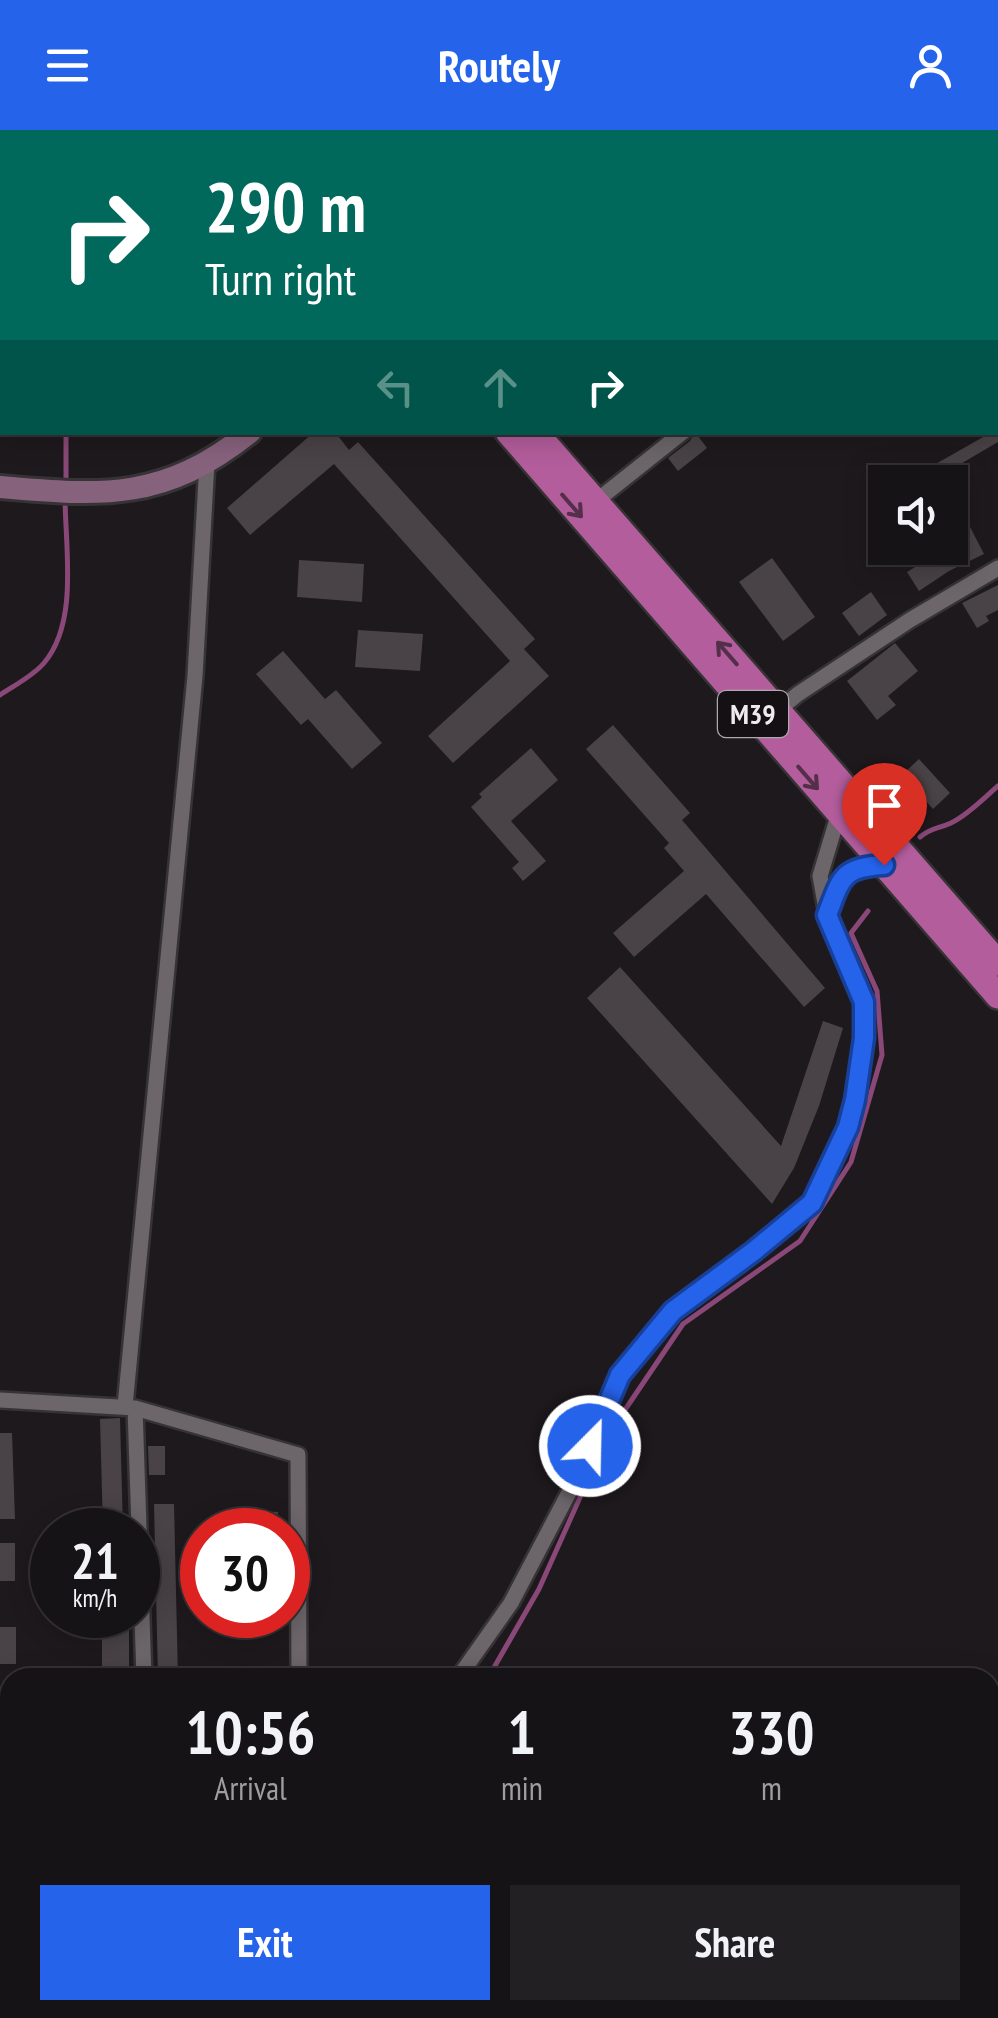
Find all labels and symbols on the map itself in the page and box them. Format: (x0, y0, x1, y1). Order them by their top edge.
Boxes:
one-way arrow (560, 493, 583, 518)
one-way arrow (716, 640, 738, 666)
road number: M39 (718, 691, 788, 737)
pin (842, 763, 927, 866)
one-way arrow (796, 764, 818, 790)
position arrow (538, 1394, 642, 1498)
speed limit sign: 30 (180, 1508, 310, 1638)

